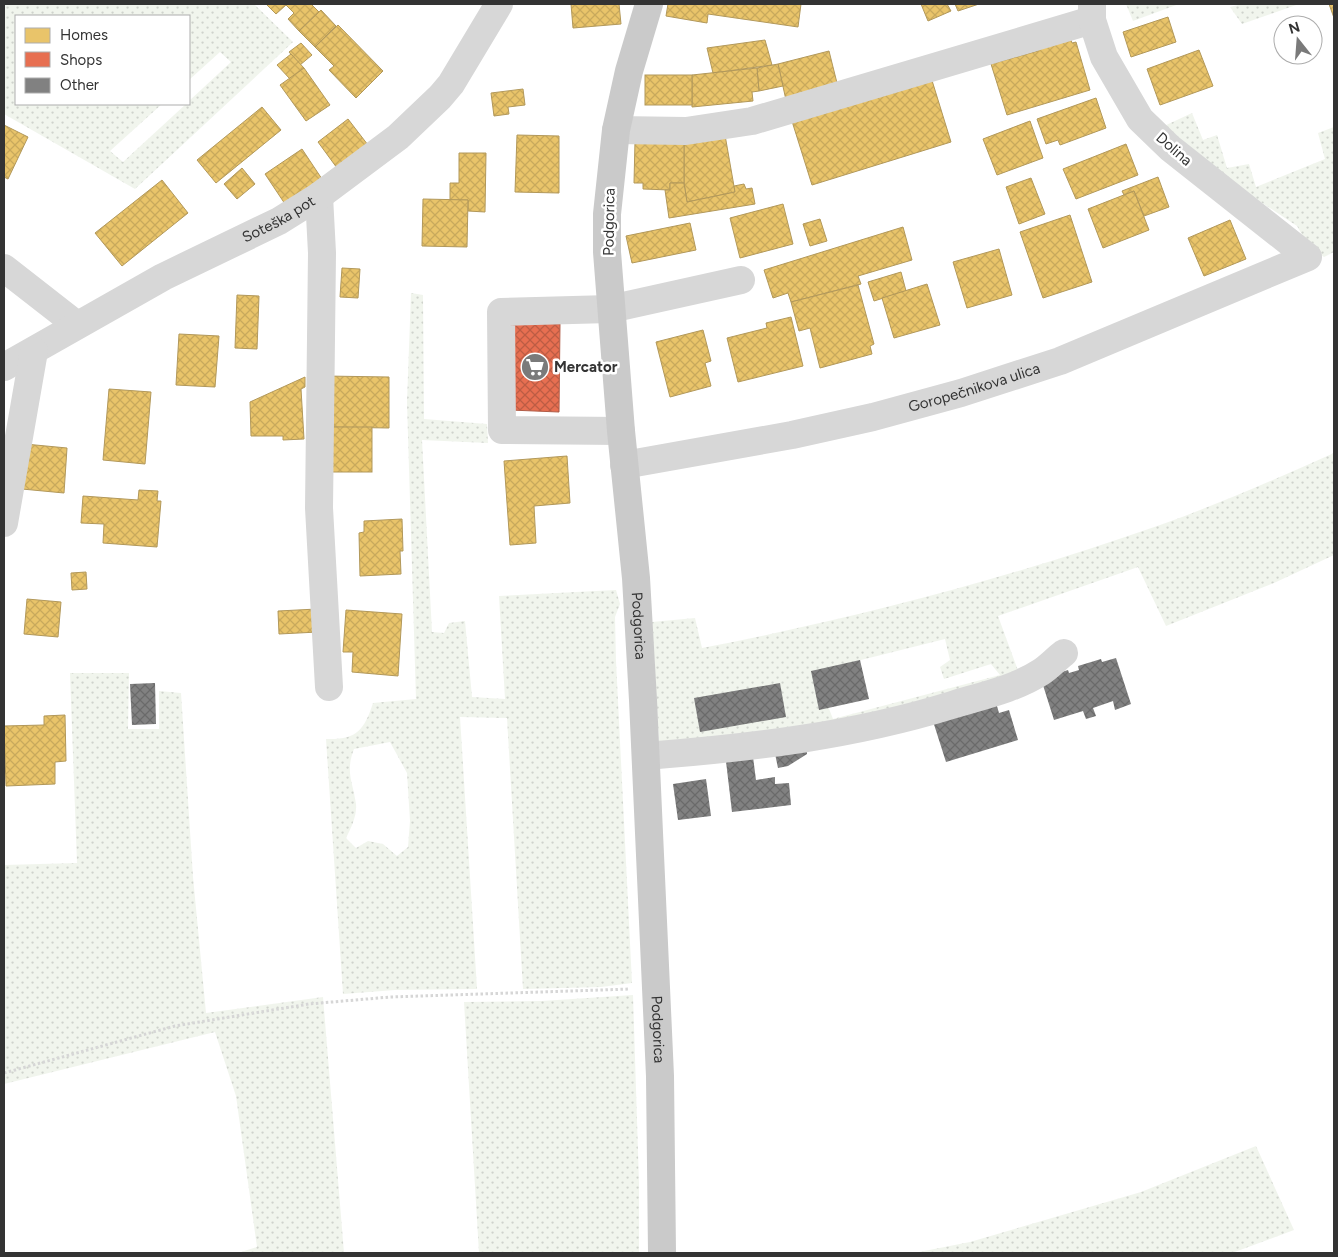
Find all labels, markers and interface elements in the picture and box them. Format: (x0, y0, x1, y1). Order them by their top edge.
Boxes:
legend (15, 15, 190, 105)
north arrow (1273, 15, 1323, 65)
text: N (1287, 18, 1302, 38)
text: Homes (60, 26, 108, 44)
text: Shops (60, 51, 102, 69)
text: Other (60, 76, 99, 94)
street label: Dolina (1152, 128, 1196, 170)
street label: Podgorica (599, 188, 619, 256)
street label: Soteška pot (239, 192, 319, 246)
supermarket icon: Mercator (520, 352, 550, 382)
place label: Mercator (554, 358, 618, 376)
street label: Goropečnikova ulica (906, 359, 1042, 416)
street label: Podgorica (628, 591, 650, 660)
street label: Podgorica (647, 995, 668, 1064)

